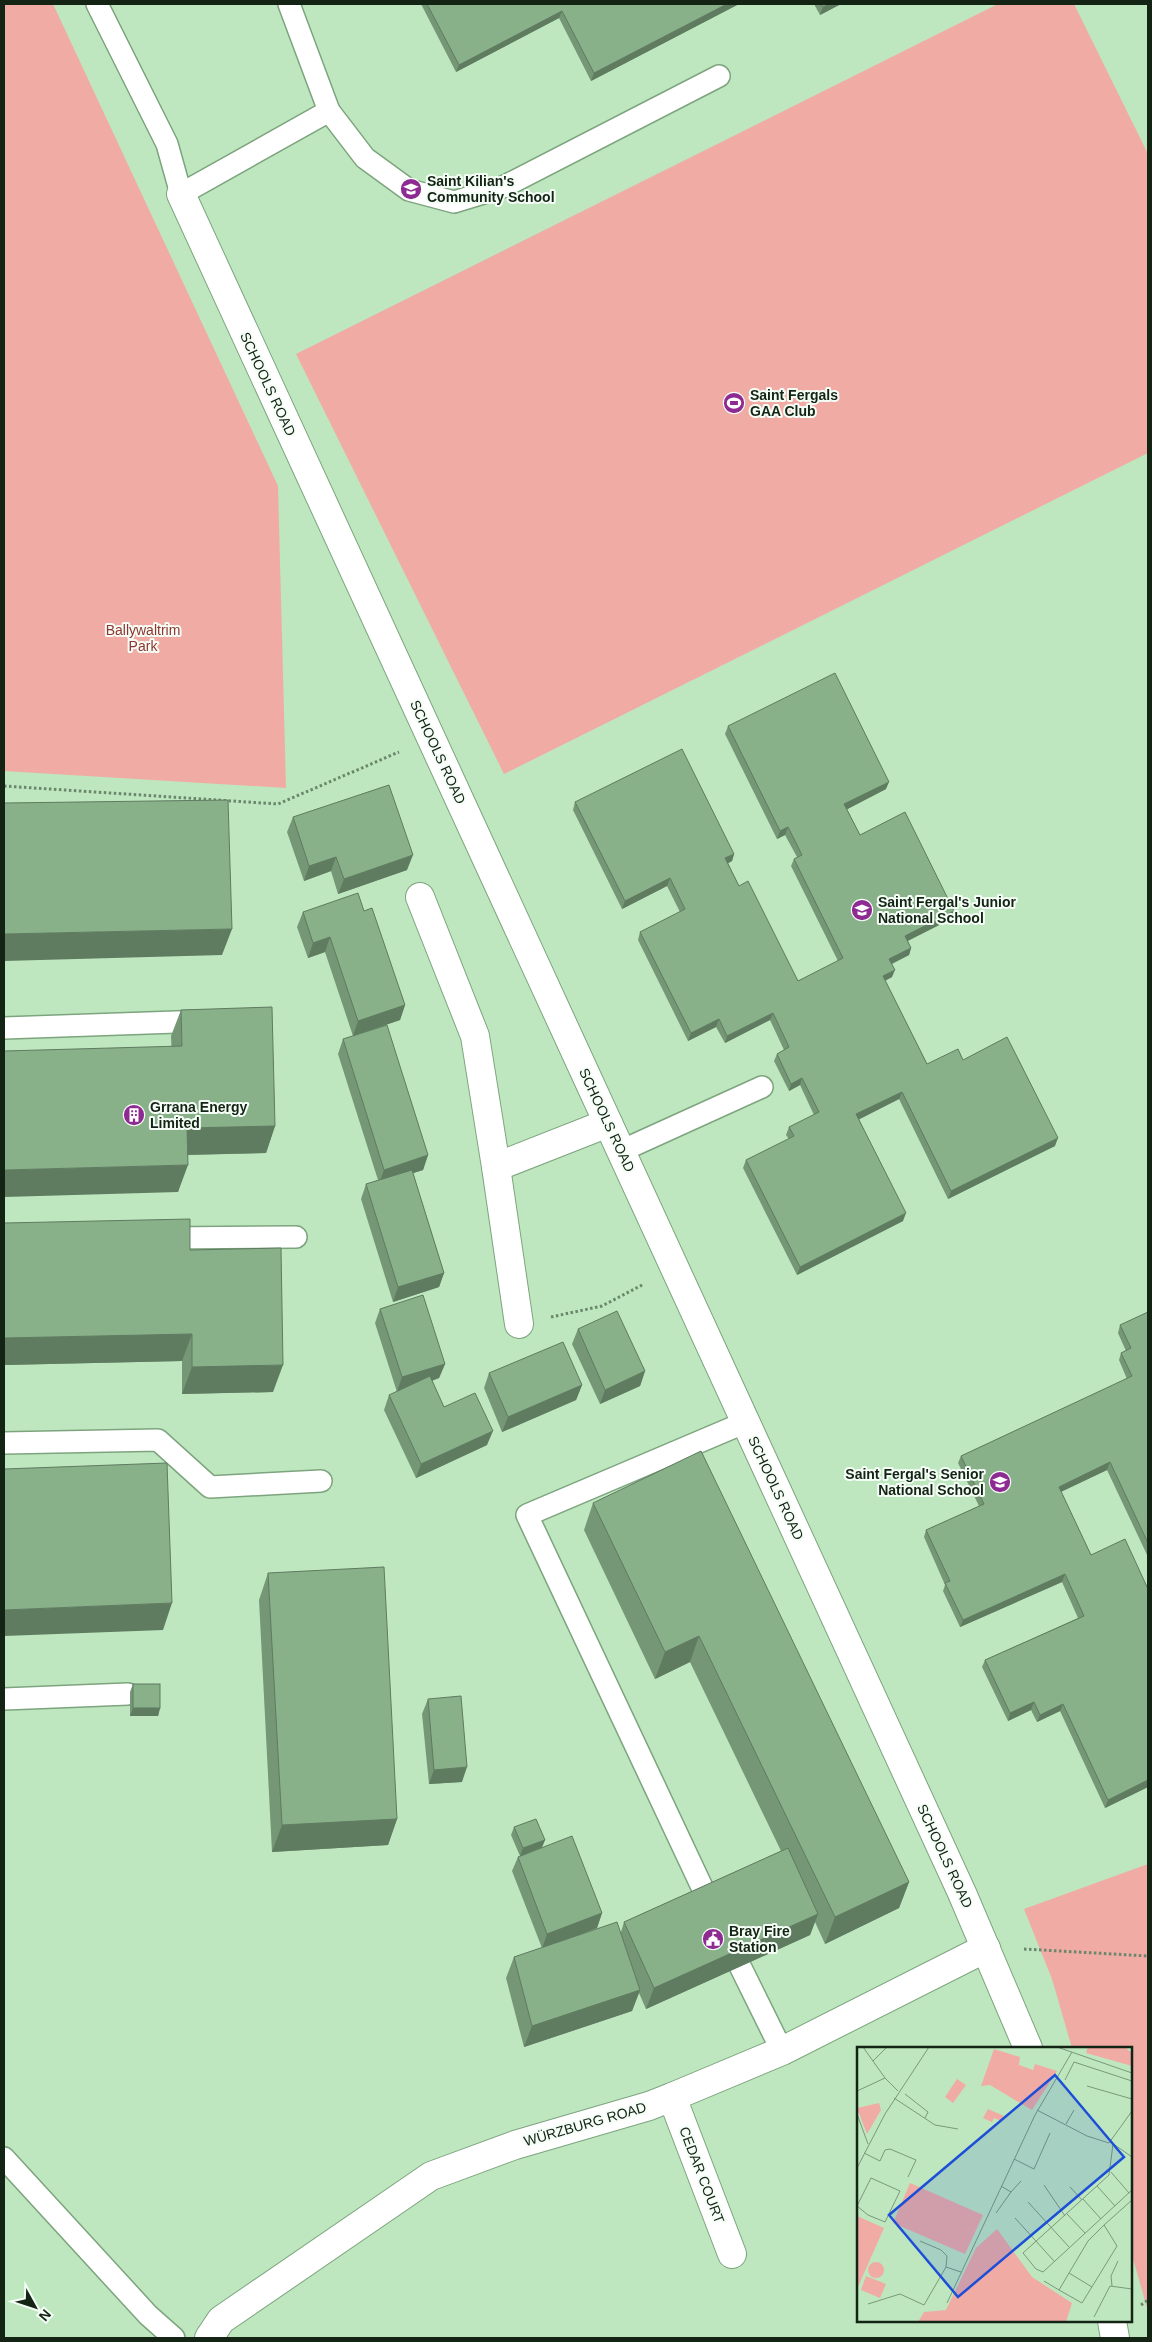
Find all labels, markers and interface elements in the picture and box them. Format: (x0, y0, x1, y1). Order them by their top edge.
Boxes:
place label: Saint Kilian's Community School (427, 173, 555, 205)
school or university icon: Saint Kilian's Community School (399, 177, 423, 201)
street label: SCHOOLS ROAD (237, 329, 299, 439)
place label: Saint Fergals GAA Club (750, 387, 838, 419)
sports icon: Saint Fergals GAA Club (722, 391, 746, 415)
park label: Ballywaltrim Park (106, 622, 180, 654)
street label: SCHOOLS ROAD (407, 697, 469, 807)
place label: Saint Fergal's Junior National School (878, 894, 1016, 926)
school or university icon: Saint Fergal's Junior National School (850, 898, 874, 922)
street label: SCHOOLS ROAD (576, 1065, 638, 1175)
place label: Grrana Energy Limited (150, 1099, 247, 1131)
building icon: Grrana Energy Limited (122, 1103, 146, 1127)
street label: SCHOOLS ROAD (745, 1433, 807, 1543)
place label: Saint Fergal's Senior National School (845, 1466, 985, 1498)
school or university icon: Saint Fergal's Senior National School (988, 1470, 1012, 1494)
street label: SCHOOLS ROAD (914, 1801, 976, 1911)
place label: Bray Fire Station (729, 1923, 790, 1955)
public building icon: Bray Fire Station (701, 1927, 725, 1951)
inset map (857, 2047, 1132, 2322)
street label: WÜRZBURG ROAD (522, 2098, 648, 2149)
street label: CEDAR COURT (676, 2124, 728, 2226)
north arrow (10, 2282, 60, 2332)
text: N (36, 2306, 54, 2324)

